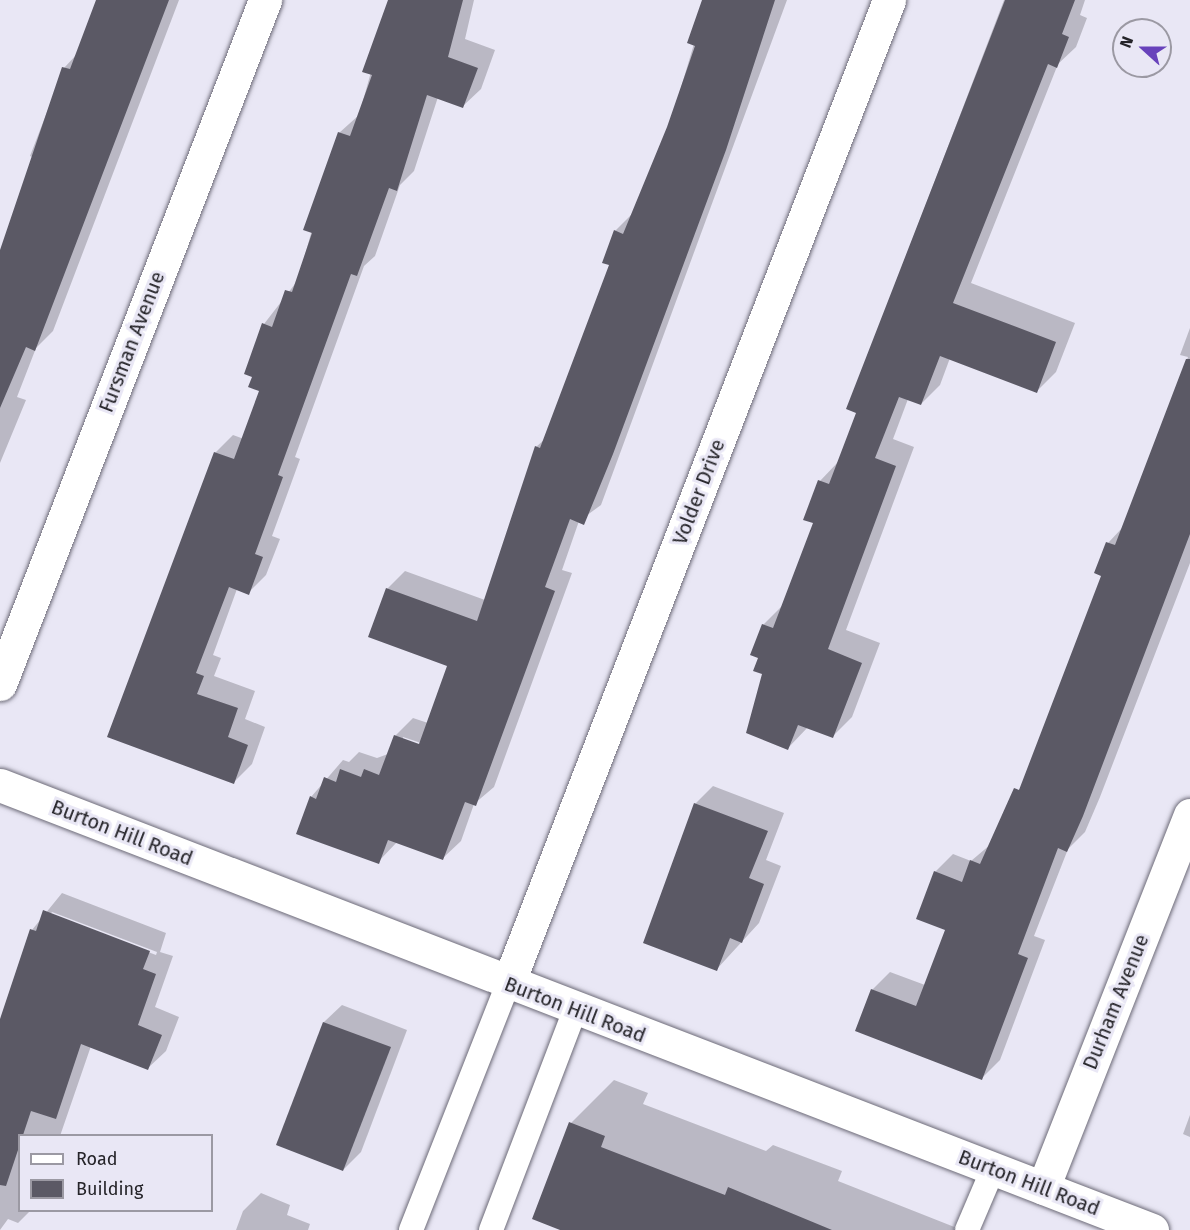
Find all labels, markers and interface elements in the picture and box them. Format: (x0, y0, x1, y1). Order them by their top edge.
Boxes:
north arrow (1112, 18, 1172, 78)
text: N (1116, 34, 1137, 50)
street label: Fursman Avenue (94, 268, 170, 416)
street label: Volder Drive (668, 436, 730, 548)
street label: Burton Hill Road (48, 795, 196, 871)
street label: Durham Avenue (1078, 931, 1154, 1073)
street label: Burton Hill Road (501, 972, 649, 1048)
legend (18, 1134, 213, 1212)
street label: Burton Hill Road (955, 1145, 1103, 1221)
text: Road (76, 1148, 118, 1170)
text: Building (76, 1178, 143, 1200)

